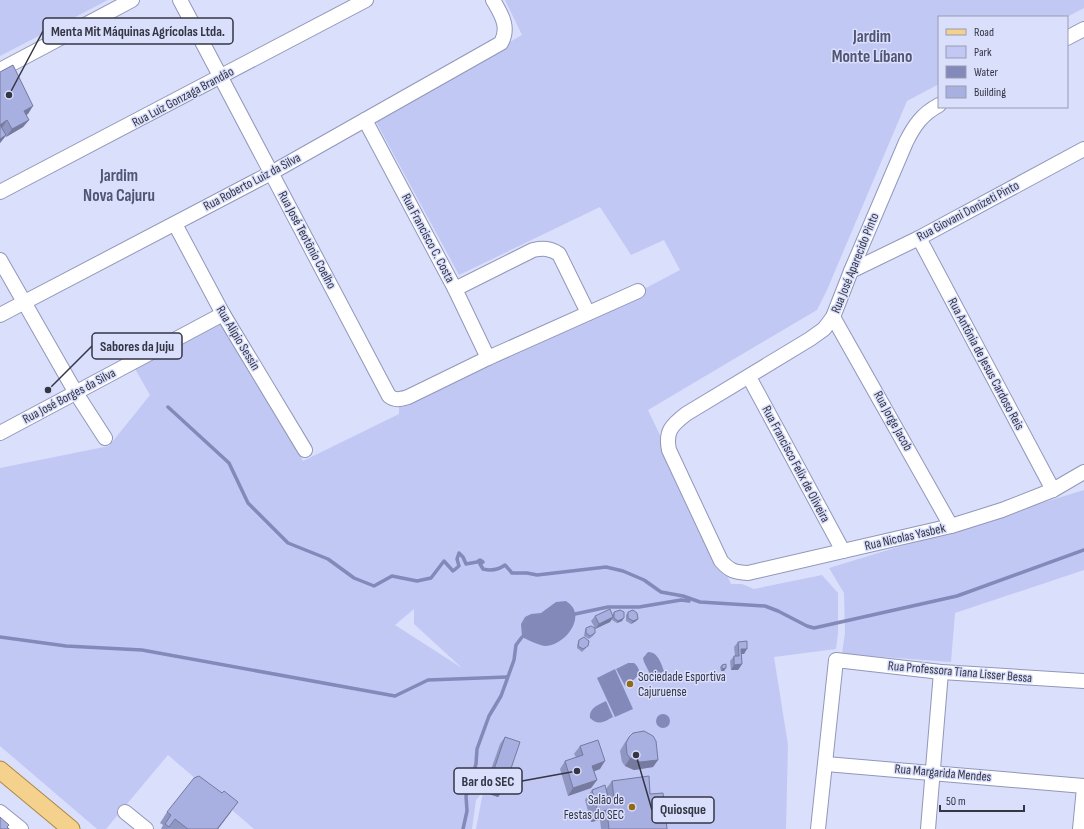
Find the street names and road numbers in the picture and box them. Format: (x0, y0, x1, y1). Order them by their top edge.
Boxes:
street label: Rua Luiz Gonzaga Brandão (129, 63, 237, 131)
street label: Rua Roberto Luiz da Silva (201, 150, 303, 214)
street label: Rua Giovani Donizeti Pinto (914, 177, 1022, 245)
street label: Rua José Teotônio Coelho (274, 188, 340, 292)
street label: Rua Francisco C. Costa (398, 191, 458, 285)
street label: Rua José Aparecido Pinto (828, 210, 882, 316)
street label: Rua Antônia de Jesus Cardoso Reis (944, 295, 1028, 433)
street label: Rua Alipio Sessin (212, 303, 264, 373)
street label: Rua José Borges da Silva (20, 365, 118, 427)
street label: Rua Jorge Jacob (870, 388, 916, 454)
street label: Rua Francisco Felix de Oliveira (758, 403, 834, 525)
street label: Rua Nicolas Yasbek (863, 520, 947, 554)
street label: Rua Professora Tiana Lisser Bessa (887, 658, 1033, 686)
street label: Rua Margarida Mendes (894, 761, 992, 785)

